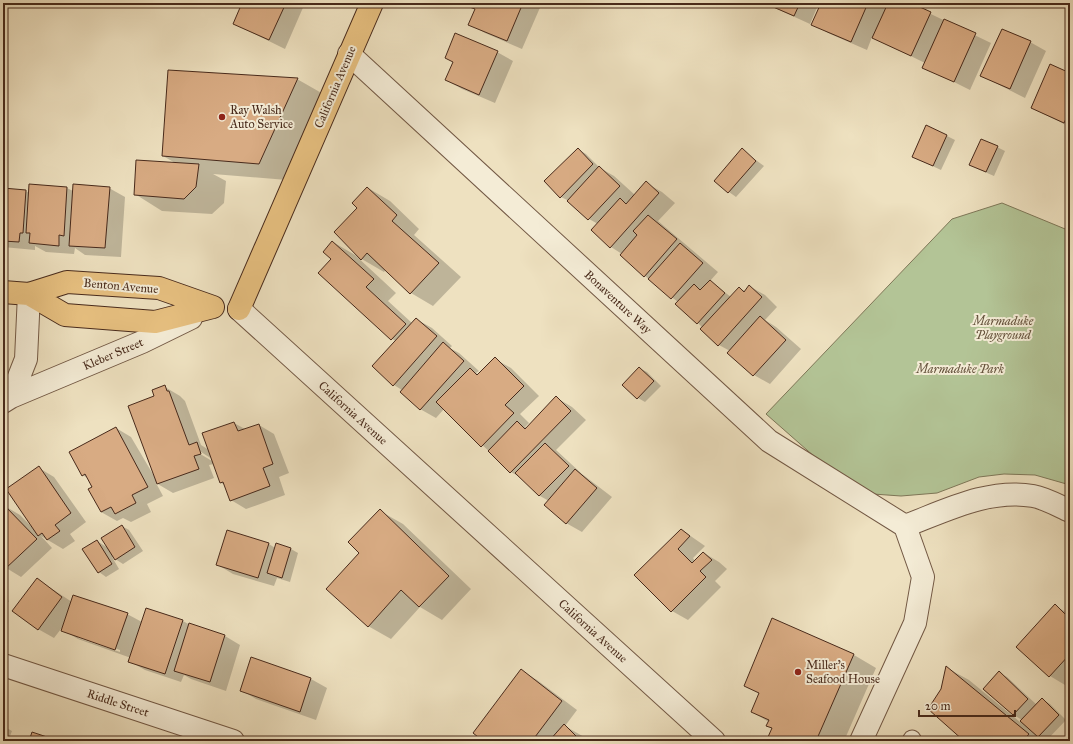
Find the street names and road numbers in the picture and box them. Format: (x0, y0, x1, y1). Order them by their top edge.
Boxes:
street label: California Avenue (311, 44, 359, 130)
street label: Bonaventure Way (582, 267, 655, 337)
street label: Benton Avenue (83, 276, 159, 296)
street label: Kleber Street (81, 335, 146, 373)
street label: California Avenue (316, 378, 390, 448)
street label: California Avenue (556, 596, 630, 666)
street label: Riddle Street (85, 686, 151, 720)

